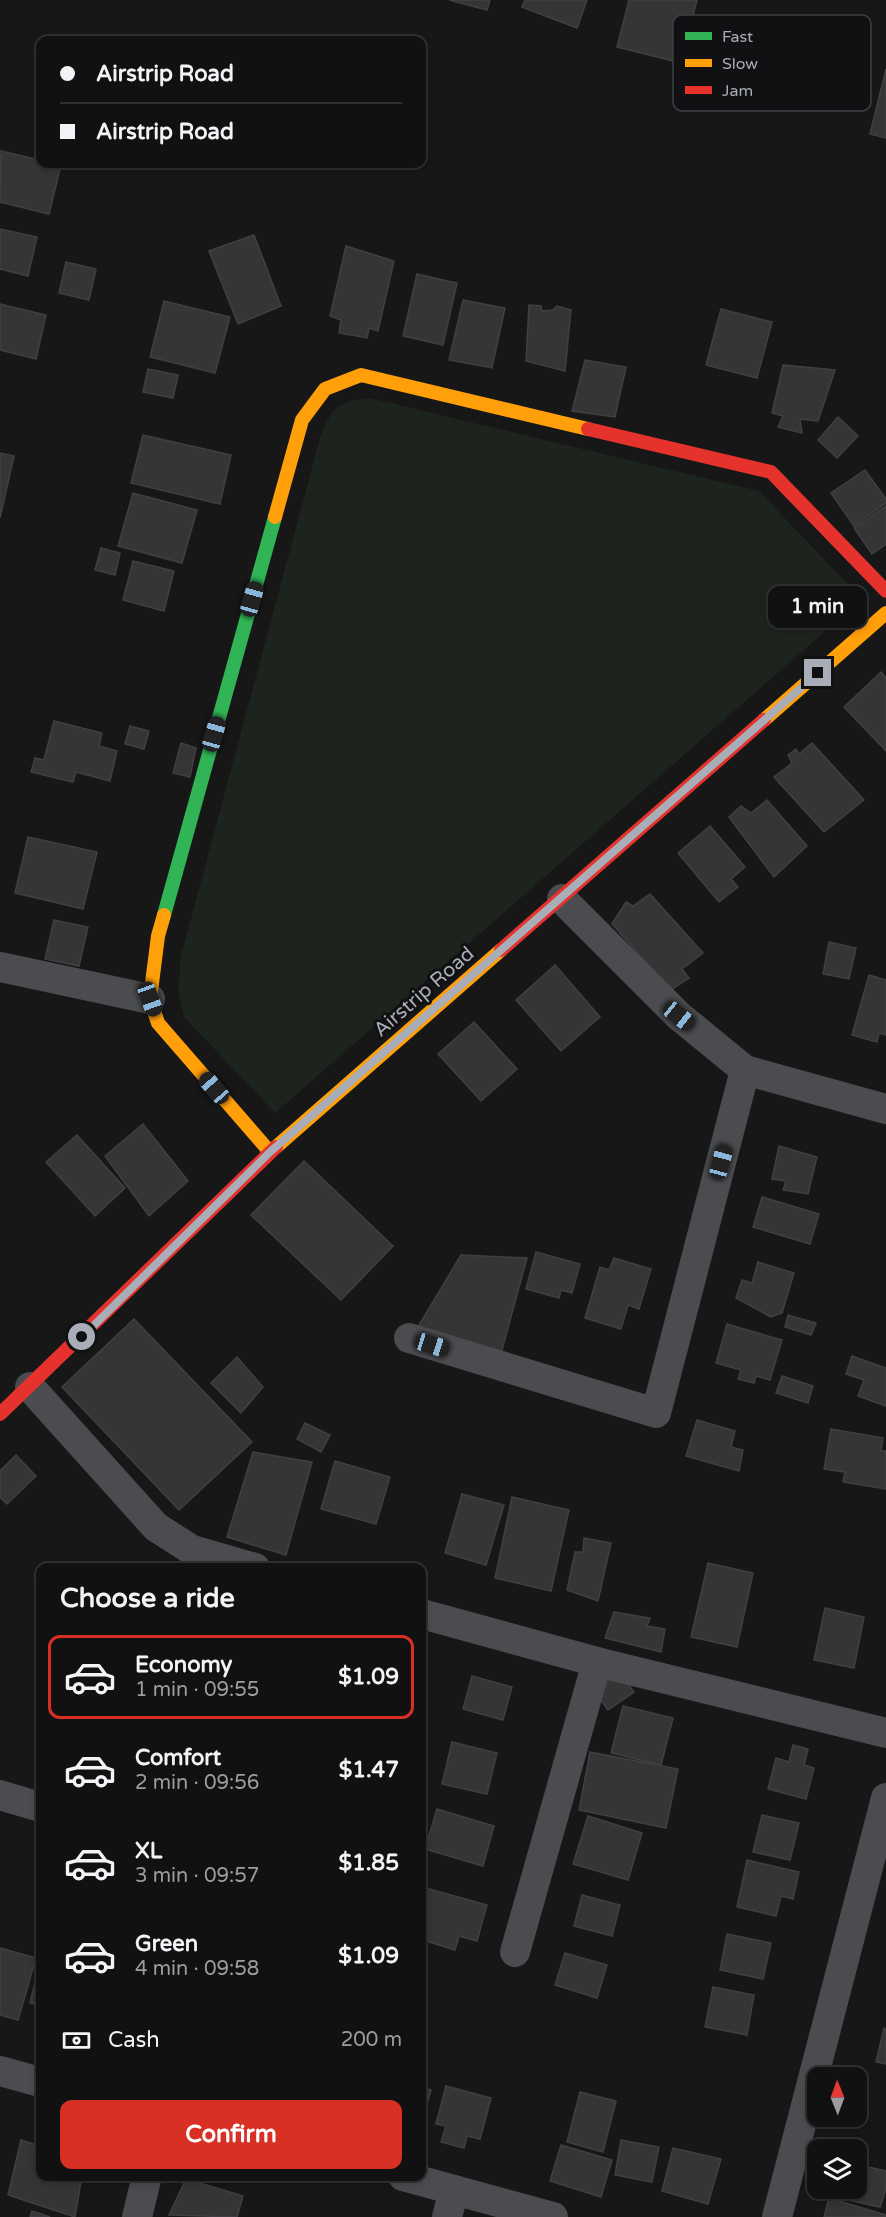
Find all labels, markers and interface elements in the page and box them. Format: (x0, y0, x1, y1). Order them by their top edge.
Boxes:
legend (673, 15, 871, 111)
text: Fast (722, 27, 753, 47)
text: Slow (722, 54, 758, 74)
text: Airstrip Road (96, 61, 234, 87)
text: Jam (722, 81, 753, 101)
text: Airstrip Road (96, 119, 234, 145)
car (238, 579, 266, 619)
callout: 1 min (768, 586, 868, 628)
text: 1 min (791, 595, 844, 619)
route end (804, 659, 831, 686)
car (200, 714, 228, 754)
street label: Airstrip Road (369, 942, 479, 1042)
car (135, 979, 165, 1019)
car (659, 998, 699, 1034)
car (195, 1069, 233, 1107)
car (708, 1142, 734, 1182)
route start (68, 1323, 95, 1350)
car (412, 1331, 452, 1359)
text: Choose a ride (60, 1582, 235, 1615)
icon: car (63, 1650, 117, 1704)
text: Economy (135, 1652, 232, 1678)
text: $1.09 (338, 1664, 399, 1690)
text: 1 min · 09:55 (135, 1678, 259, 1702)
icon: car (63, 1743, 117, 1797)
text: Comfort (135, 1745, 221, 1771)
text: $1.47 (339, 1757, 399, 1783)
text: 2 min · 09:56 (135, 1771, 259, 1795)
icon: car (63, 1836, 117, 1890)
text: XL (135, 1838, 162, 1864)
text: $1.85 (338, 1850, 399, 1876)
text: 3 min · 09:57 (135, 1864, 259, 1888)
icon: car (63, 1929, 117, 1983)
text: Green (135, 1931, 198, 1957)
text: $1.09 (338, 1943, 399, 1969)
text: 4 min · 09:58 (135, 1957, 259, 1981)
icon: cash (60, 2024, 93, 2057)
text: Cash (108, 2027, 160, 2053)
text: 200 m (341, 2028, 402, 2052)
north arrow (807, 2067, 867, 2127)
map controls (807, 2067, 867, 2199)
button: Confirm (60, 2100, 402, 2169)
button: layers (807, 2139, 867, 2199)

